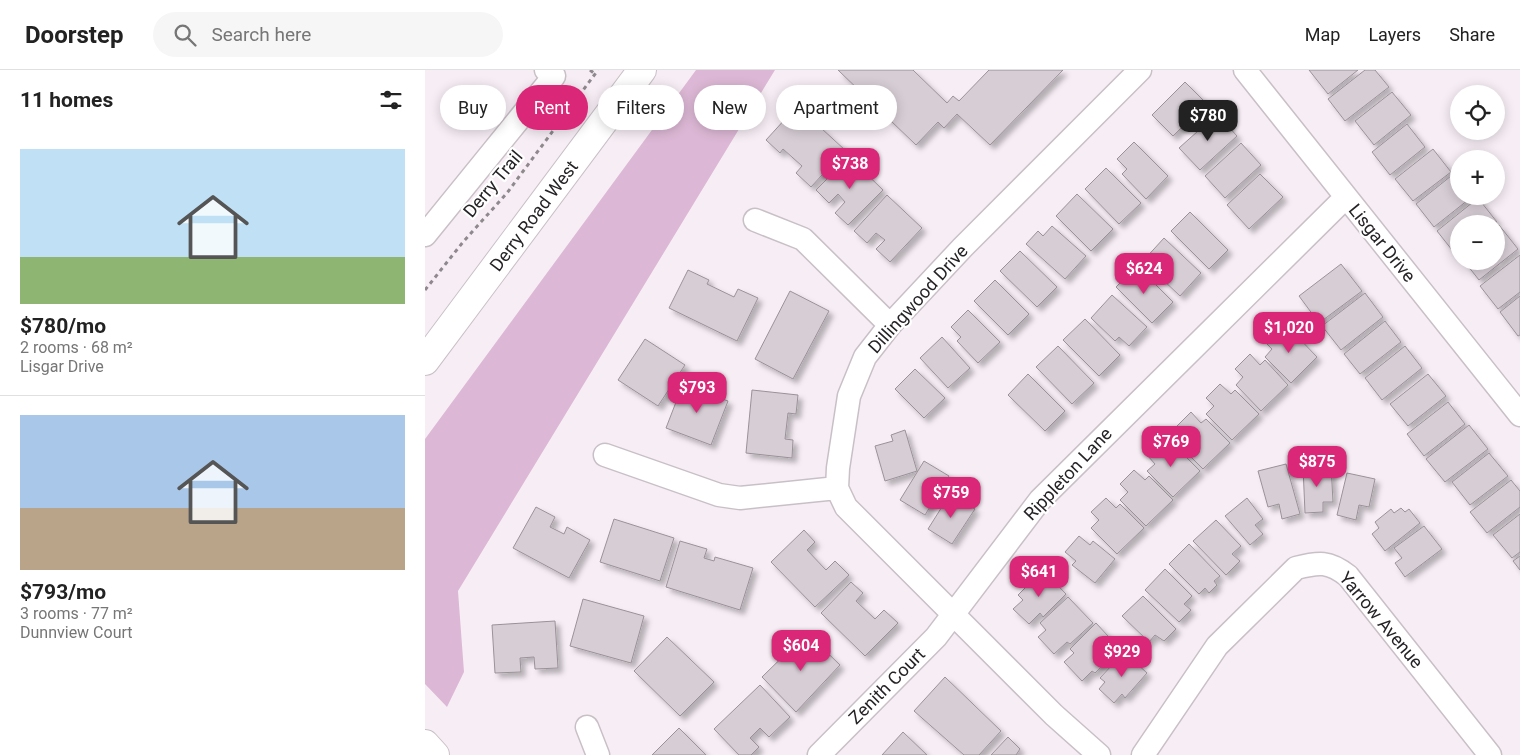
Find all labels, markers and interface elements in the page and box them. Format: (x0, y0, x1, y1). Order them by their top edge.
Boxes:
search box (153, 12, 503, 57)
text: Doorstep (25, 21, 123, 49)
icon: search (171, 21, 199, 49)
text: Search here (211, 23, 311, 46)
text: Map (1305, 24, 1340, 45)
text: Layers (1368, 24, 1421, 45)
text: Share (1449, 24, 1495, 45)
chip: Buy (440, 85, 506, 130)
chip: Rent (516, 85, 588, 130)
chip: Filters (598, 85, 684, 130)
chip: New (694, 85, 766, 130)
chip: Apartment (776, 85, 897, 130)
map controls (1450, 85, 1505, 270)
button: locate (1450, 85, 1505, 140)
icon: filters (377, 86, 405, 114)
text: 11 homes (20, 88, 113, 112)
pin: $780 (1178, 100, 1238, 142)
text: $780 (1190, 106, 1226, 125)
street label: Derry Trail (459, 146, 527, 221)
pin: $738 (820, 148, 880, 190)
button: + (1450, 150, 1505, 205)
text: $738 (832, 154, 868, 173)
street label: Derry Road West (485, 156, 582, 275)
icon: home (168, 182, 258, 272)
street label: Lisgar Drive (1345, 199, 1420, 286)
button: − (1450, 215, 1505, 270)
street label: Dillingwood Drive (863, 240, 972, 357)
pin: $624 (1114, 252, 1174, 295)
text: $624 (1126, 259, 1162, 278)
pin: $1,020 (1248, 312, 1330, 354)
text: $780/mo (20, 314, 106, 338)
text: $1,020 (1264, 318, 1314, 337)
text: 2 rooms · 68 m² (20, 338, 133, 357)
text: Lisgar Drive (20, 357, 104, 376)
pin: $793 (667, 372, 727, 414)
text: $793 (679, 378, 715, 397)
street label: Rippleton Lane (1019, 423, 1116, 524)
pin: $769 (1141, 426, 1201, 468)
text: $769 (1153, 432, 1189, 451)
pin: $875 (1287, 446, 1347, 488)
icon: home (168, 447, 258, 537)
text: $875 (1299, 452, 1335, 471)
pin: $759 (921, 476, 981, 519)
text: $759 (933, 483, 969, 502)
pin: $641 (1009, 556, 1069, 598)
text: $641 (1021, 562, 1057, 581)
street label: Yarrow Avenue (1335, 567, 1428, 672)
text: $793/mo (20, 580, 106, 604)
text: 3 rooms · 77 m² (20, 604, 133, 623)
text: Dunnview Court (20, 623, 133, 642)
pin: $604 (771, 630, 831, 672)
text: $604 (783, 636, 819, 655)
pin: $929 (1092, 636, 1152, 678)
text: $929 (1104, 642, 1140, 661)
street label: Zenith Court (844, 643, 929, 728)

